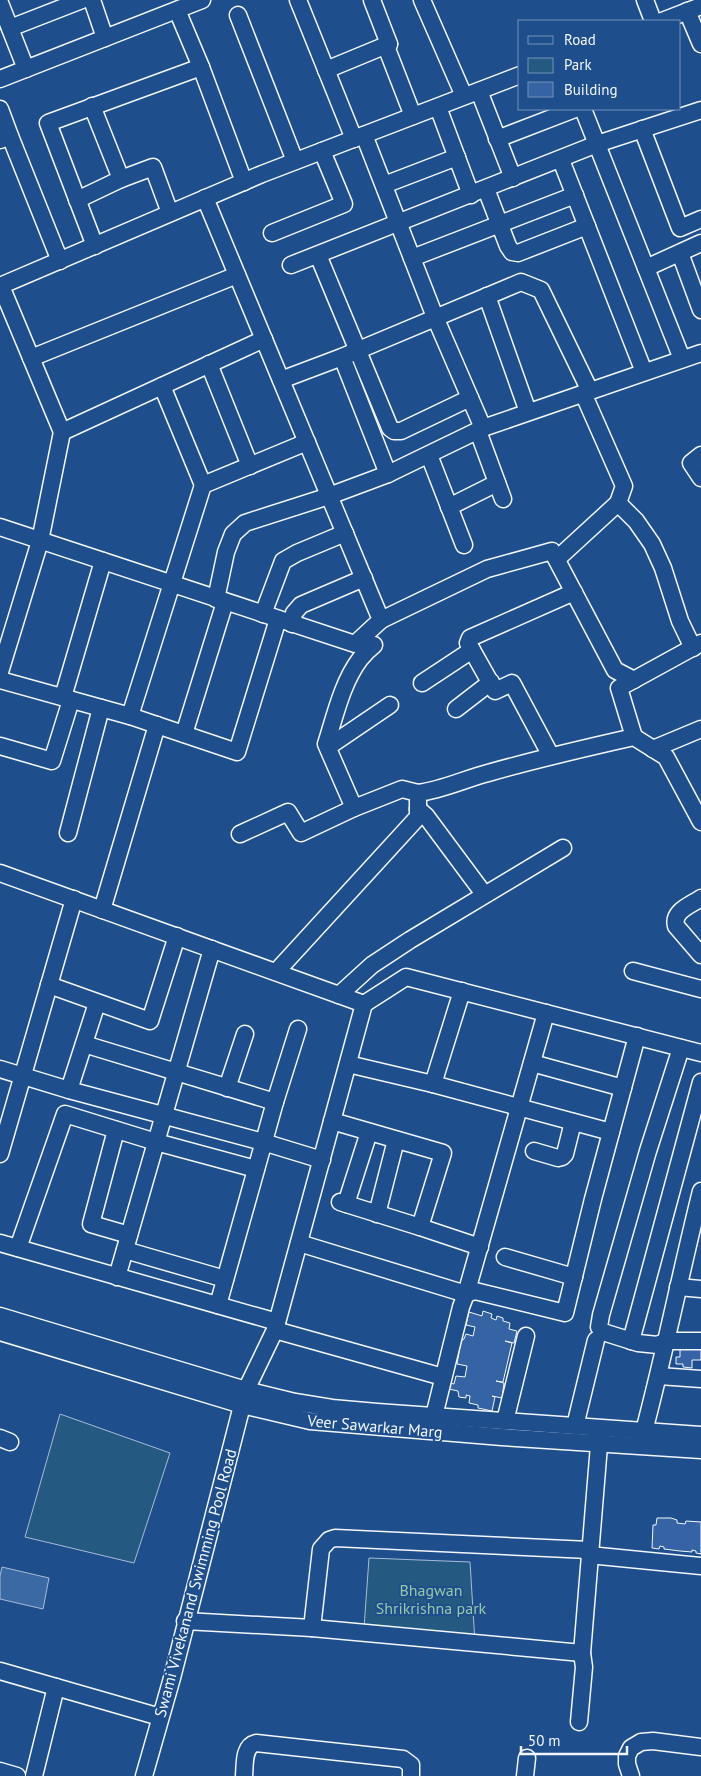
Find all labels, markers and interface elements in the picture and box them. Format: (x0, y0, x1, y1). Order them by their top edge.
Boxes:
legend (518, 20, 681, 110)
text: Road (564, 30, 596, 49)
text: Park (564, 55, 592, 74)
text: Building (564, 80, 618, 99)
street label: Veer Sawarkar Marg (306, 1410, 443, 1442)
street label: Swami Vivekanand Swimming Pool Road (149, 1447, 241, 1719)
park label: Bhagwan Shrikrishna park (376, 1580, 487, 1618)
scale bar (521, 1724, 627, 1756)
text: 50 m (528, 1731, 561, 1750)

